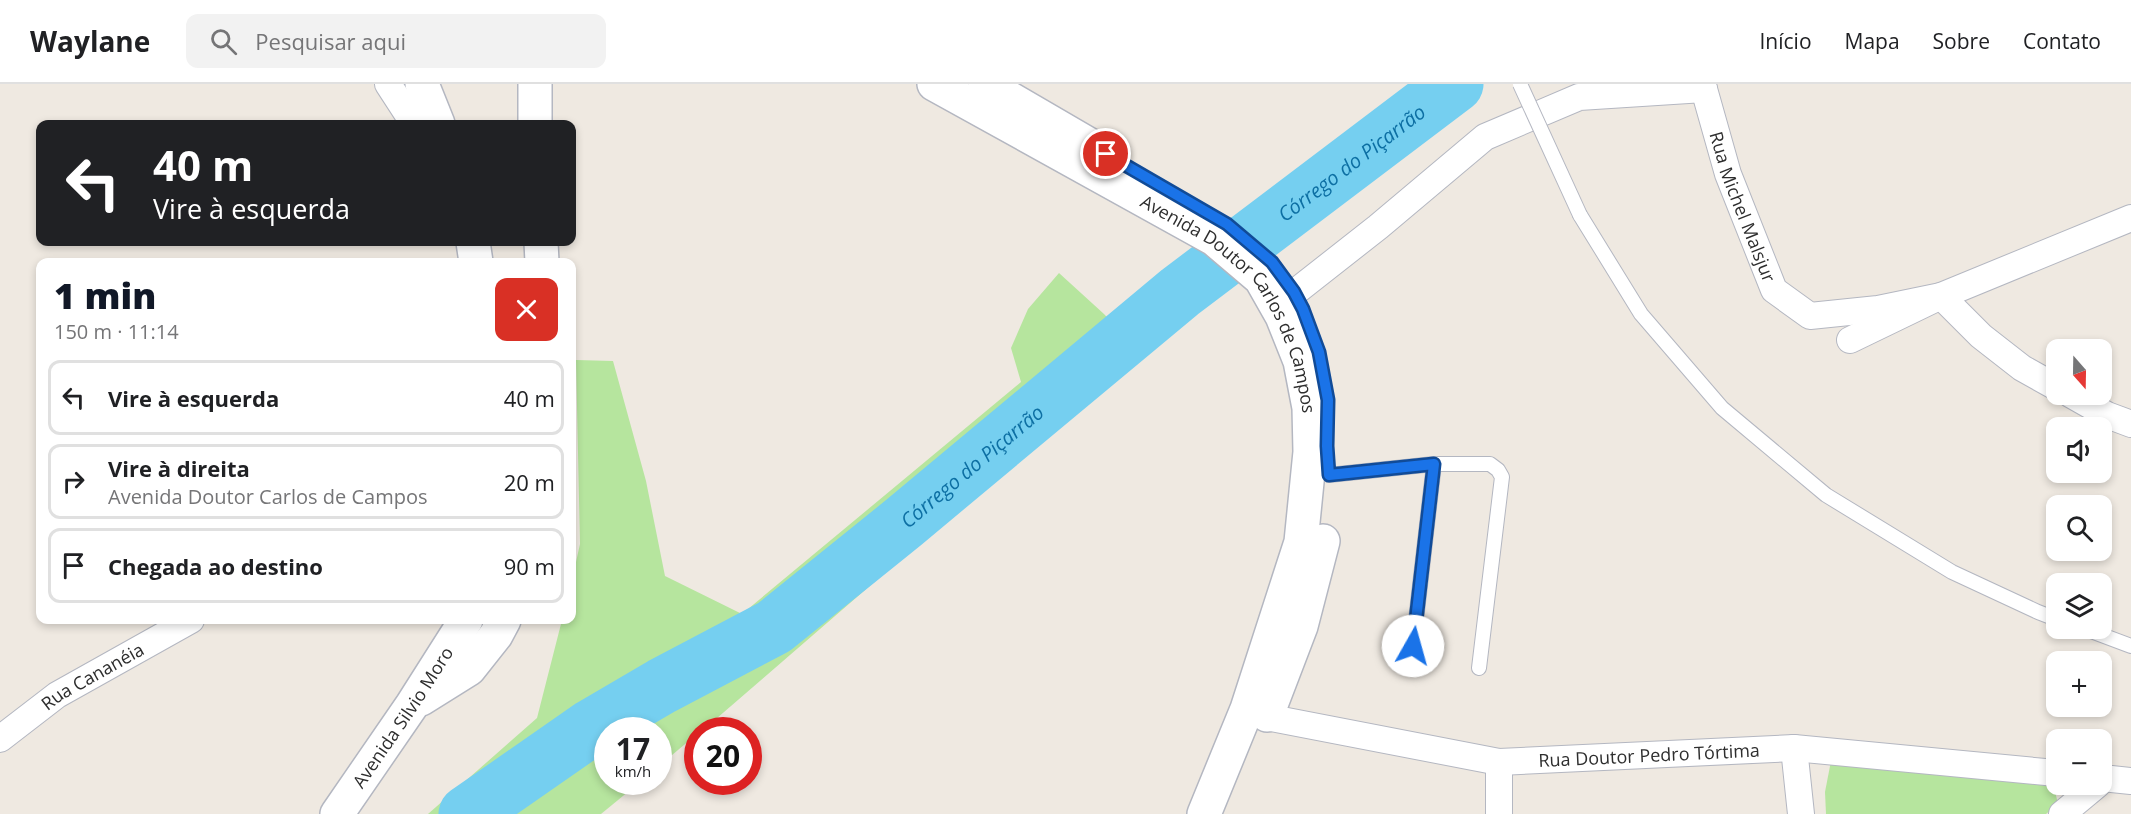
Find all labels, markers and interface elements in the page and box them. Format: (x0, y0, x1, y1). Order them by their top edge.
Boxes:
search box (186, 14, 606, 68)
text: Waylane (30, 22, 150, 60)
icon: search (207, 25, 240, 58)
text: Pesquisar aqui (255, 26, 406, 56)
text: Início (1759, 27, 1812, 55)
text: Mapa (1845, 27, 1900, 55)
text: Sobre (1933, 27, 1990, 55)
text: Contato (2023, 27, 2101, 55)
water label: Córrego do Piçarrão (1272, 98, 1431, 227)
pin (1080, 128, 1131, 179)
street label: Rua Michel Malsjur (1705, 129, 1782, 286)
text: 40 m (153, 136, 253, 193)
icon: arrive (1089, 137, 1122, 170)
icon: left (54, 144, 132, 222)
street label: Avenida Doutor Carlos de Campos (1137, 189, 1321, 413)
text: Vire à esquerda (153, 190, 350, 227)
text: 1 min (54, 271, 156, 320)
button: close (495, 278, 558, 341)
text: 150 m · 11:14 (54, 318, 179, 345)
north arrow (2046, 339, 2112, 405)
map controls (2046, 339, 2112, 795)
icon: left (57, 381, 90, 414)
text: Vire à esquerda (108, 383, 279, 413)
text: 40 m (504, 383, 555, 413)
water label: Córrego do Piçarrão (894, 398, 1049, 533)
button: sound (2046, 417, 2112, 483)
text: Vire à direita (108, 453, 250, 483)
icon: right (57, 465, 90, 498)
text: 20 m (504, 467, 555, 497)
text: Avenida Doutor Carlos de Campos (108, 483, 427, 510)
button: search (2046, 495, 2112, 561)
icon: arrive (57, 549, 90, 582)
text: Chegada ao destino (108, 551, 323, 581)
text: 90 m (504, 551, 555, 581)
button: layers (2046, 573, 2112, 639)
position arrow (1381, 614, 1445, 678)
street label: Rua Cananéia (36, 637, 148, 715)
street label: Avenida Silvio Moro (347, 642, 458, 792)
button: + (2046, 651, 2112, 717)
speed limit sign: 20 (684, 717, 762, 795)
text: 17 (616, 728, 650, 769)
button: − (2046, 729, 2112, 795)
street label: Rua Doutor Pedro Tórtima (1538, 738, 1760, 772)
text: km/h (615, 761, 651, 781)

